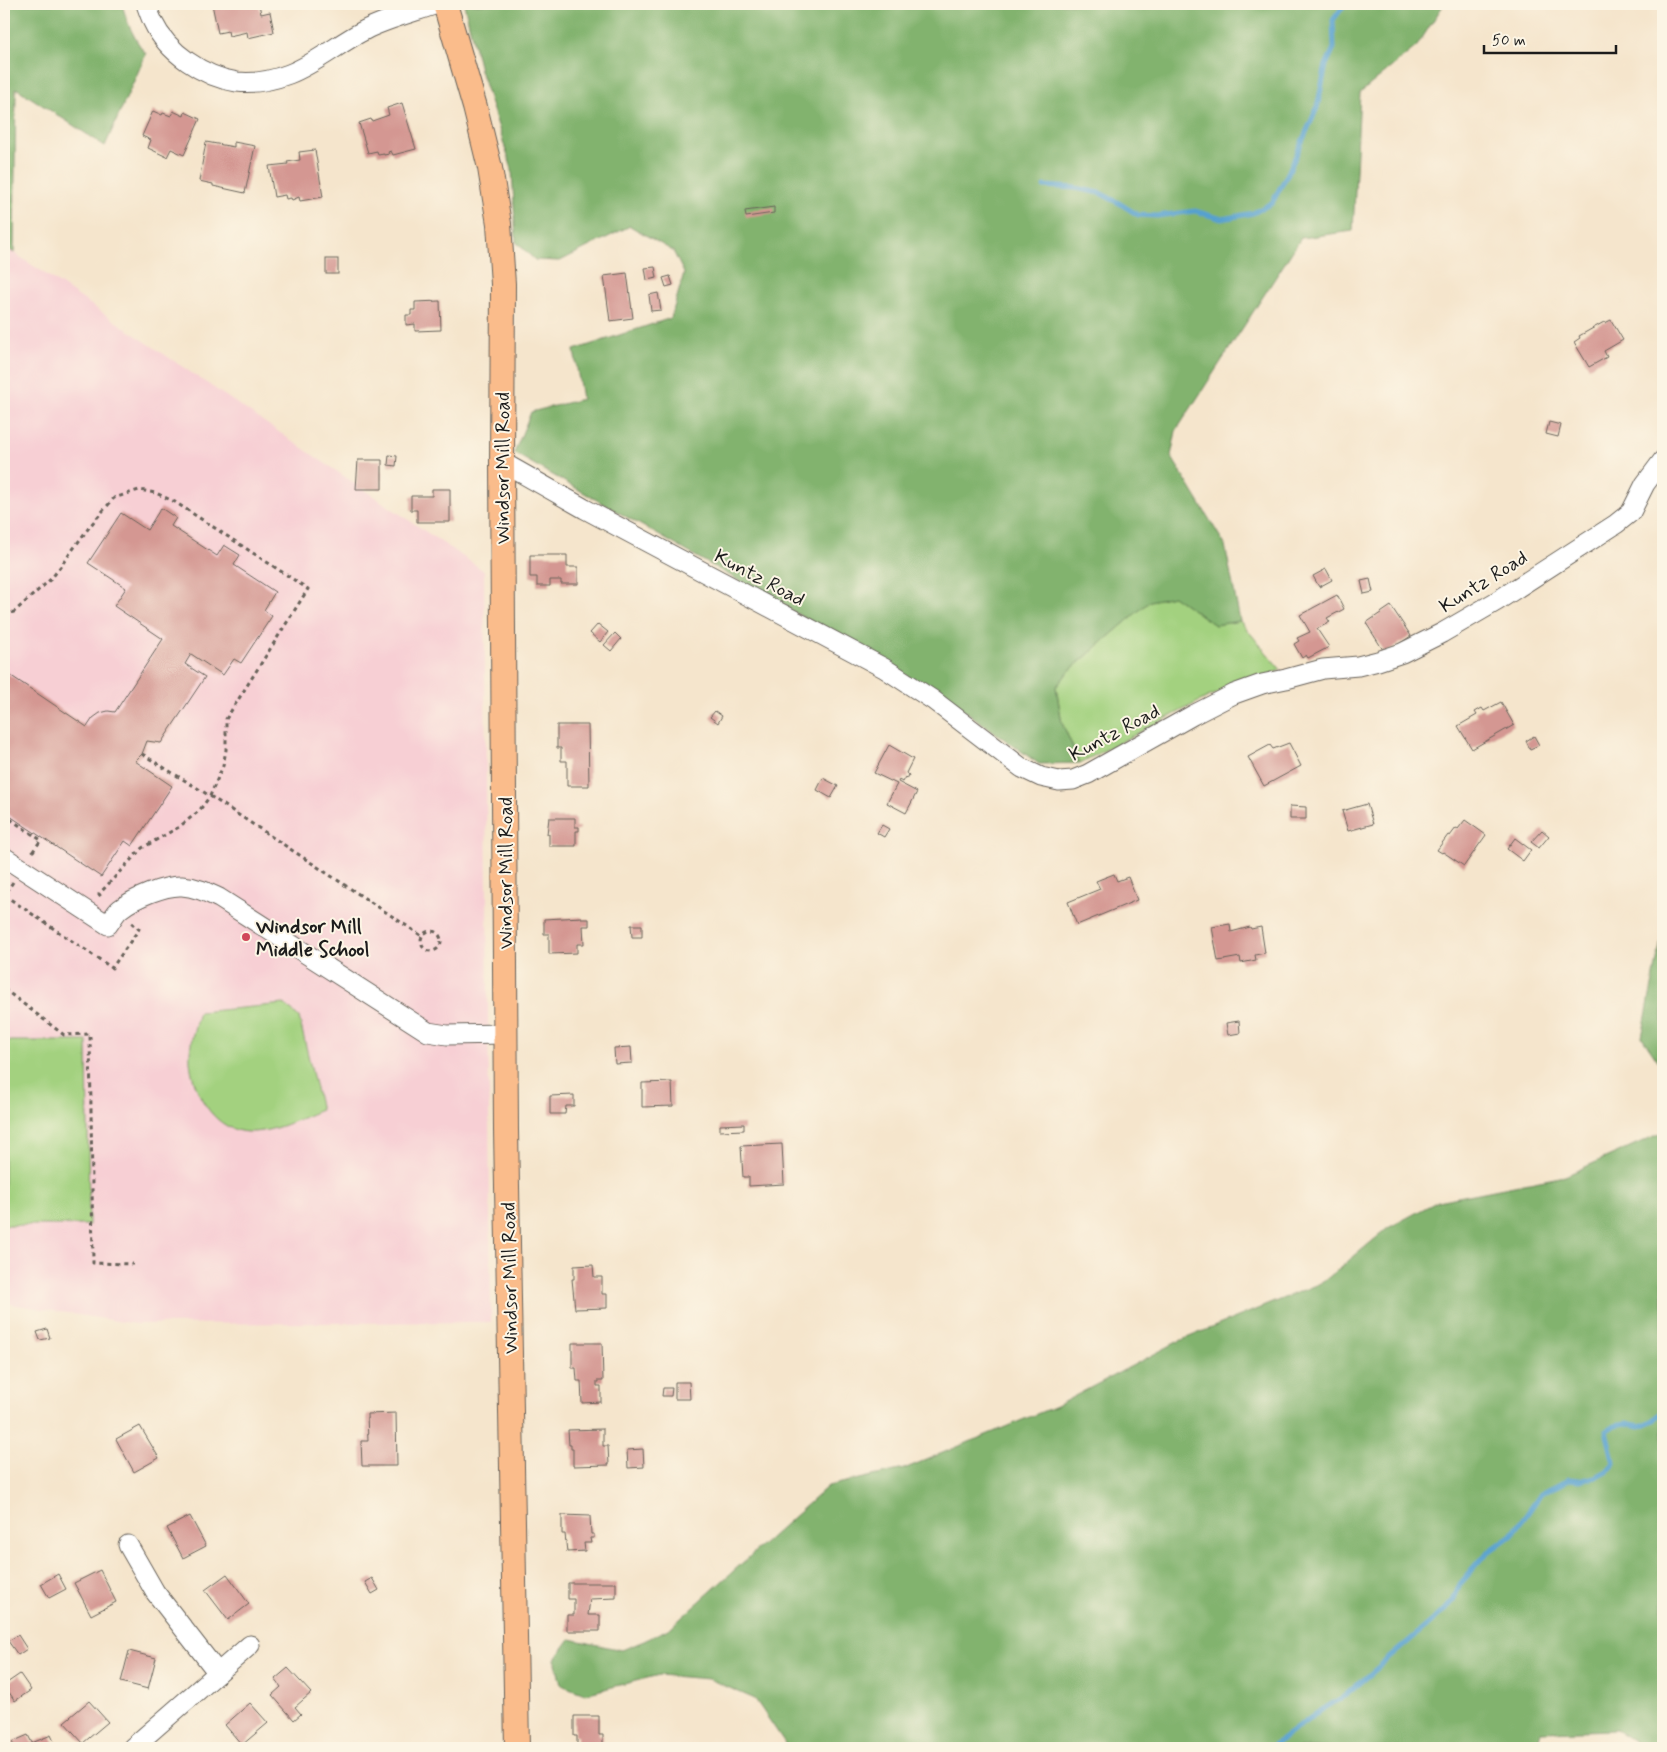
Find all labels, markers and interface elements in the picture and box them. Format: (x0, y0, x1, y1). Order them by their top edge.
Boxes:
scale bar (1484, 22, 1617, 54)
text: 50 m (1492, 31, 1526, 51)
street label: Windsor Mill Road (490, 392, 517, 544)
street label: Kuntz Road (709, 543, 809, 614)
street label: Kuntz Road (1435, 545, 1533, 620)
street label: Kuntz Road (1065, 698, 1165, 769)
street label: Windsor Mill Road (493, 797, 520, 949)
place label: Windsor Mill Middle School (255, 914, 369, 964)
marker: Windsor Mill Middle School (240, 931, 252, 943)
street label: Windsor Mill Road (496, 1202, 525, 1354)

